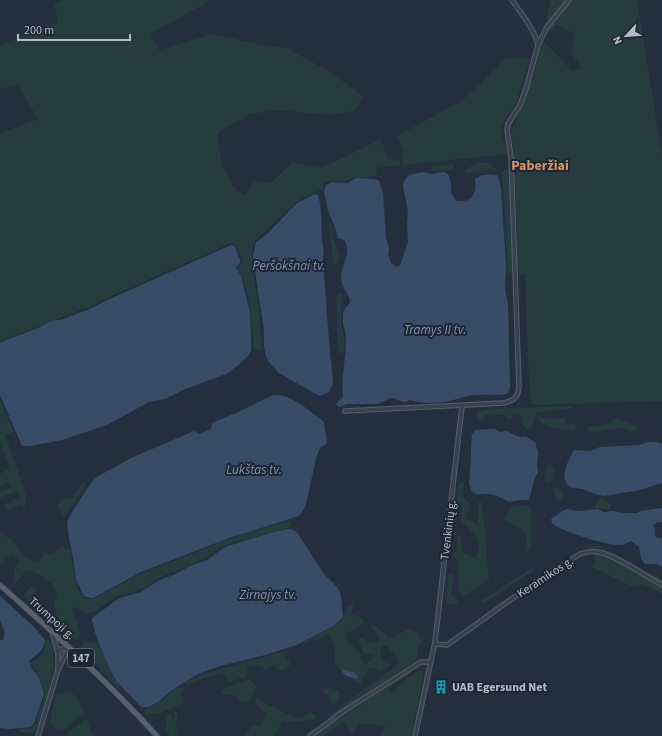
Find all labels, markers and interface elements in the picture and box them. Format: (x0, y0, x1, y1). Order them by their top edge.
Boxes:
scale bar (18, 16, 130, 42)
north arrow (606, 16, 646, 56)
text: 200 m (24, 22, 54, 39)
text: N (609, 34, 626, 47)
district label: Paberžiai (511, 156, 569, 176)
water label: Peršokšnai tv. (252, 257, 326, 275)
water label: Tramys II tv. (404, 321, 466, 339)
water label: Lukštas tv. (226, 461, 282, 479)
street label: Tvenkinių g. (436, 499, 461, 561)
street label: Keramikos g. (514, 553, 577, 602)
water label: Zirnajys tv. (238, 586, 297, 604)
street label: Trumpoji g. (25, 593, 79, 644)
road number: 147 (68, 649, 94, 667)
building icon: UAB Egersund Net (433, 679, 449, 695)
place label: UAB Egersund Net (452, 679, 547, 696)

